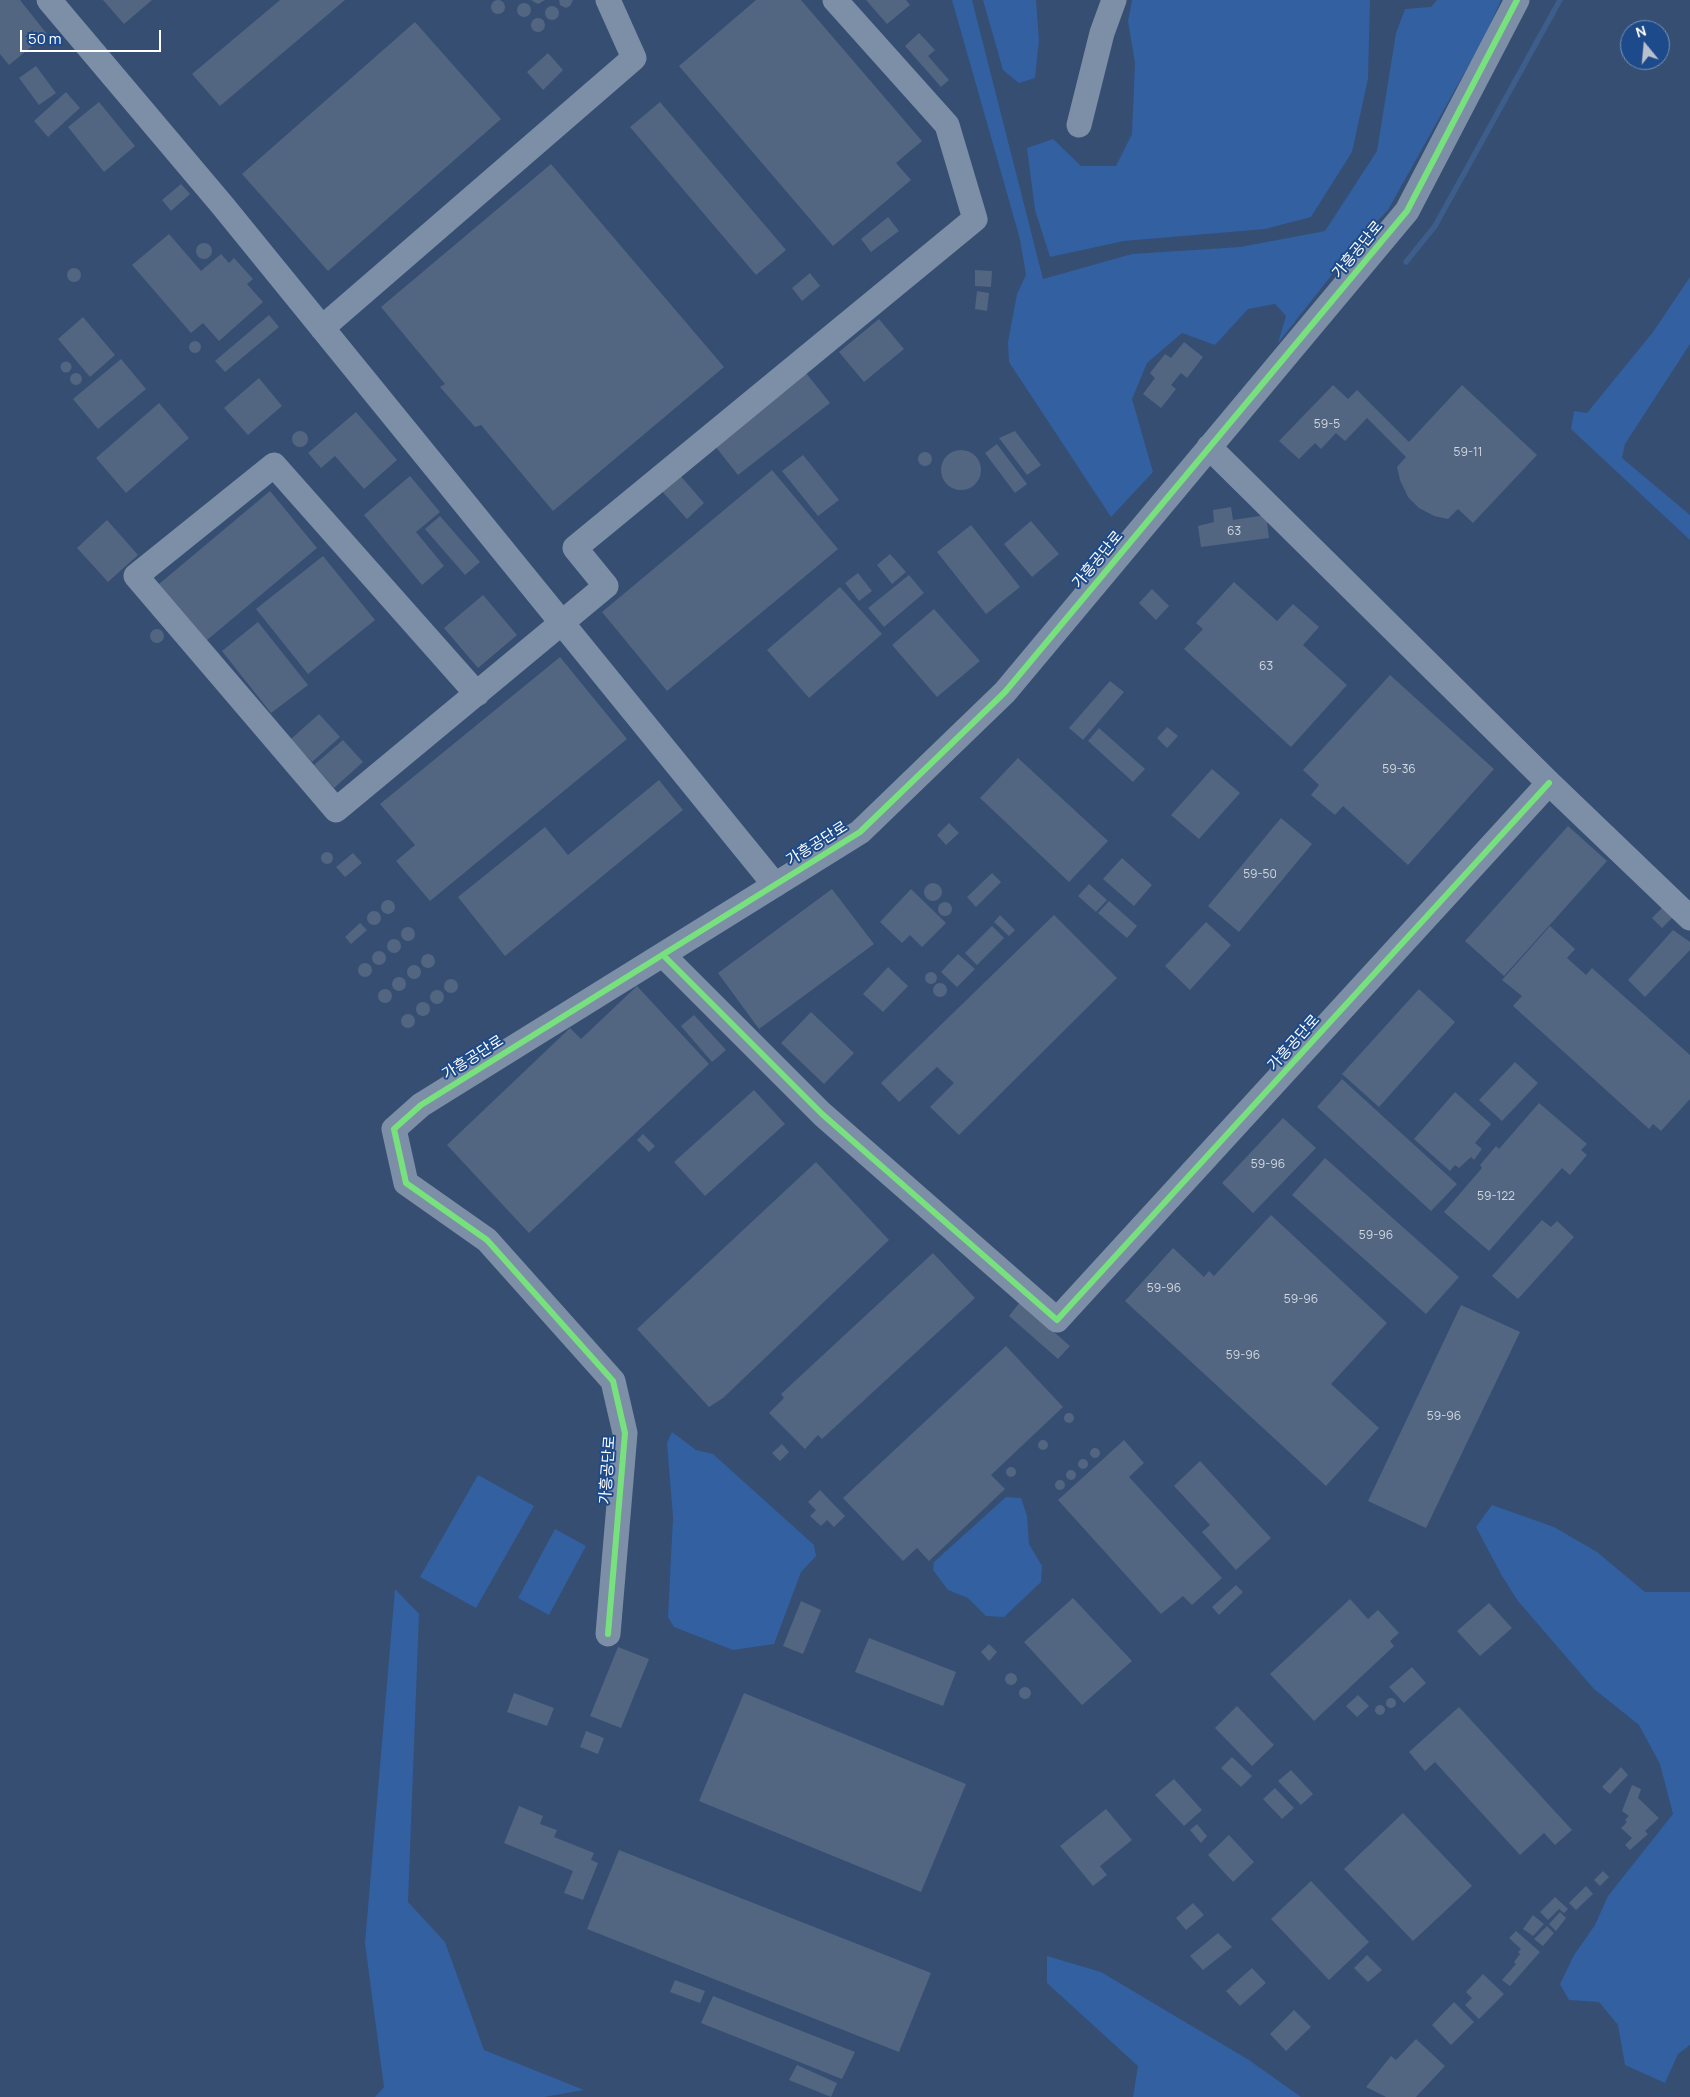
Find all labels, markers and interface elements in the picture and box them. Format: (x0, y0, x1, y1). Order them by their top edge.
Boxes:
scale bar (22, 20, 164, 52)
north arrow (1620, 20, 1670, 70)
text: N (1633, 21, 1648, 42)
text: 50 m (28, 28, 62, 49)
street label: 가흥공단로 (1329, 218, 1387, 282)
house number: 59-5 (1314, 418, 1340, 432)
house number: 59-11 (1454, 446, 1482, 460)
house number: 63 (1227, 525, 1241, 539)
street label: 가흥공단로 (1069, 528, 1127, 592)
house number: 63 (1259, 660, 1273, 674)
house number: 59-36 (1382, 763, 1416, 777)
street label: 가흥공단로 (783, 818, 851, 870)
house number: 59-50 (1243, 868, 1277, 882)
street label: 가흥공단로 (1264, 1011, 1324, 1075)
street label: 가흥공단로 (439, 1032, 507, 1084)
house number: 59-96 (1251, 1158, 1285, 1172)
house number: 59-122 (1477, 1190, 1515, 1204)
house number: 59-96 (1359, 1229, 1393, 1243)
house number: 59-96 (1147, 1282, 1181, 1296)
house number: 59-96 (1284, 1293, 1318, 1307)
house number: 59-96 (1226, 1349, 1260, 1363)
house number: 59-96 (1427, 1410, 1461, 1424)
street label: 가흥공단로 (597, 1435, 619, 1505)

